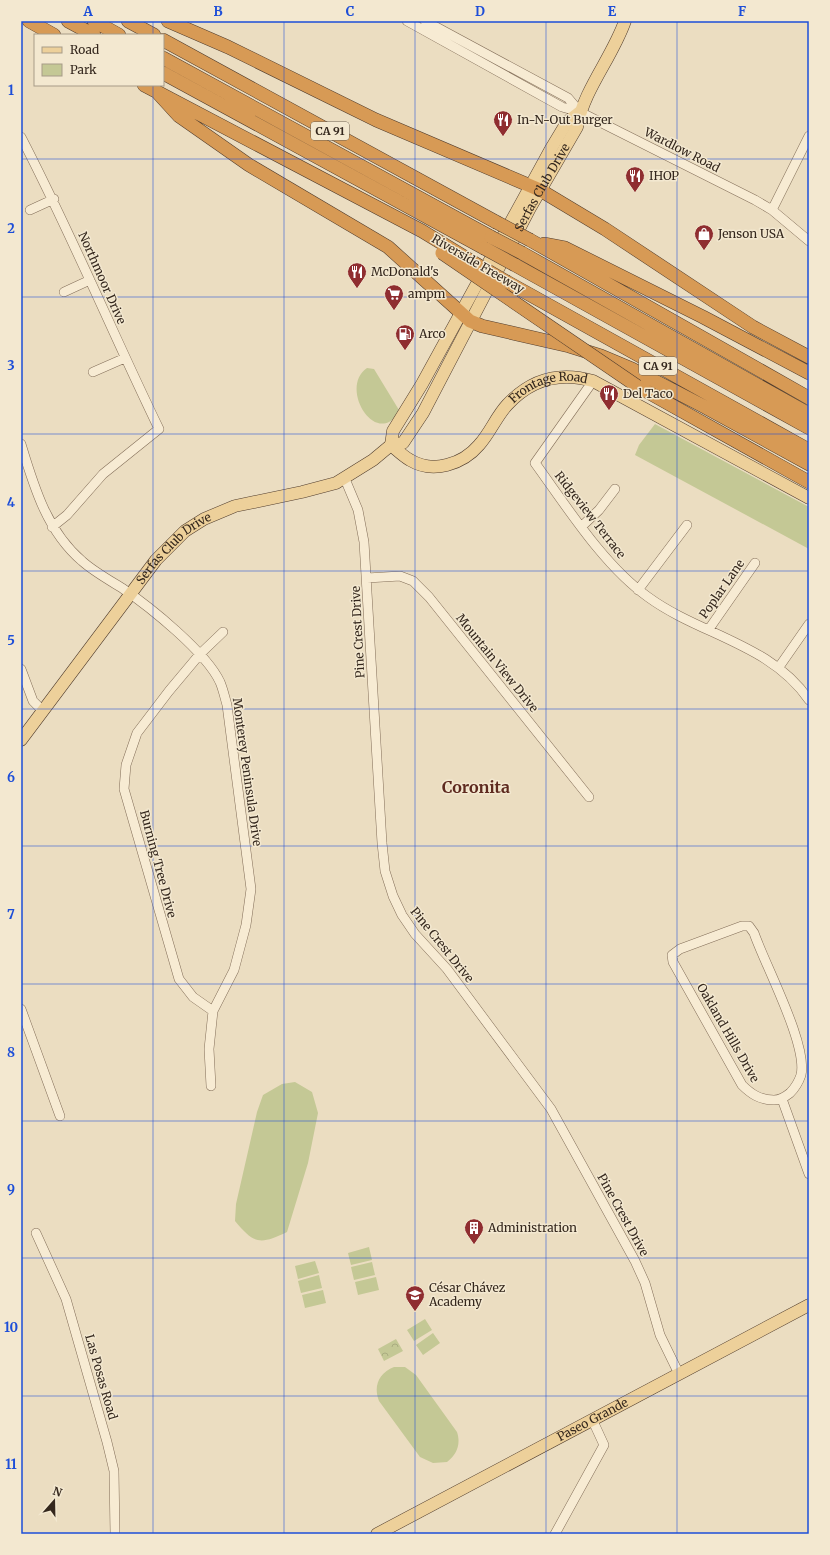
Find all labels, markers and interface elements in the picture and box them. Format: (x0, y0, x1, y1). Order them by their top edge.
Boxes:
text: A (82, 3, 93, 20)
text: B (213, 3, 223, 20)
text: C (346, 3, 355, 20)
text: D (475, 3, 485, 20)
text: E (608, 3, 617, 20)
text: F (738, 3, 746, 20)
legend (34, 34, 164, 86)
text: Road (70, 42, 99, 57)
text: Park (70, 62, 97, 77)
text: 1 (8, 82, 14, 99)
restaurant icon: In-N-Out Burger (492, 109, 514, 137)
place label: In-N-Out Burger (517, 112, 613, 127)
road number: CA 91 (311, 122, 349, 140)
street label: Wardlow Road (641, 124, 723, 175)
street label: Serfas Club Drive (511, 141, 573, 234)
restaurant icon: IHOP (624, 165, 646, 193)
place label: IHOP (649, 168, 679, 183)
text: 2 (7, 220, 15, 237)
shop icon: Jenson USA (693, 223, 715, 251)
place label: Jenson USA (717, 226, 785, 241)
street label: Northmoor Drive (75, 229, 130, 326)
street label: Riverside Freeway (429, 231, 527, 296)
restaurant icon: McDonald's (346, 261, 368, 289)
place label: McDonald's (371, 264, 439, 279)
supermarket icon: ampm (383, 283, 405, 311)
place label: ampm (408, 286, 445, 301)
fuel station icon: Arco (394, 323, 416, 351)
place label: Arco (418, 326, 446, 341)
text: 3 (7, 357, 15, 374)
road number: CA 91 (639, 357, 677, 375)
street label: Frontage Road (505, 369, 589, 406)
restaurant icon: Del Taco (598, 383, 620, 411)
place label: Del Taco (623, 386, 673, 401)
street label: Ridgeview Terrace (552, 468, 629, 561)
text: 4 (7, 494, 16, 511)
street label: Serfas Club Drive (133, 509, 213, 587)
street label: Poplar Lane (696, 556, 747, 621)
street label: Pine Crest Drive (348, 586, 367, 679)
street label: Mountain View Drive (453, 610, 542, 715)
text: 5 (7, 632, 15, 649)
street label: Monterey Peninsula Drive (230, 697, 265, 847)
text: 6 (7, 769, 15, 786)
district label: Coronita (442, 777, 510, 797)
street label: Burning Tree Drive (137, 808, 180, 919)
street label: Pine Crest Drive (407, 904, 477, 985)
text: 7 (7, 906, 15, 923)
street label: Oakland Hills Drive (694, 981, 763, 1085)
text: 8 (7, 1044, 15, 1061)
street label: Pine Crest Drive (594, 1171, 652, 1259)
text: 9 (7, 1181, 15, 1198)
building icon: Administration (463, 1217, 485, 1245)
place label: Administration (487, 1220, 577, 1235)
place label: César Chávez Academy (428, 1280, 506, 1309)
school or university icon: César Chávez Academy (404, 1284, 426, 1312)
text: 10 (4, 1319, 18, 1336)
street label: Las Posas Road (82, 1333, 121, 1421)
street label: Paseo Grande (554, 1394, 630, 1444)
text: 11 (5, 1456, 17, 1473)
north arrow (34, 1481, 74, 1521)
text: N (51, 1484, 64, 1500)

